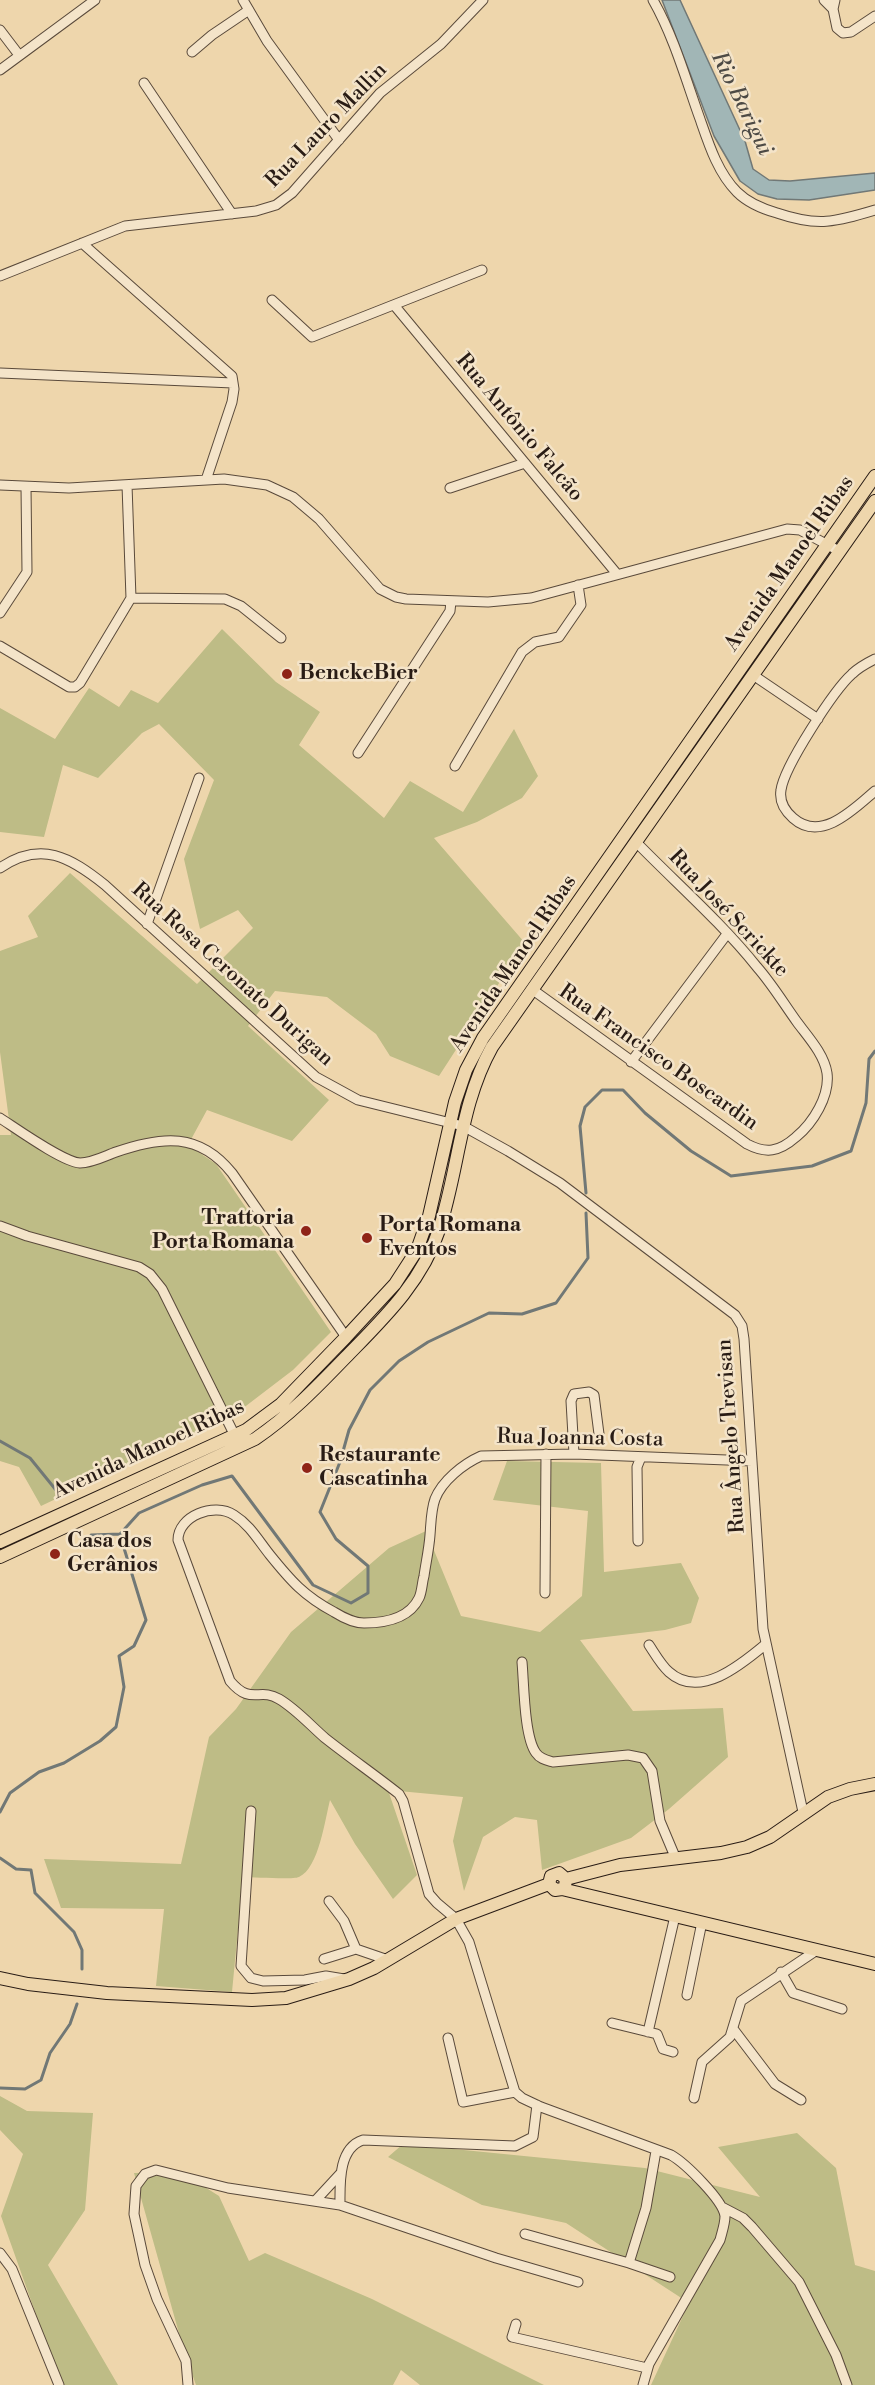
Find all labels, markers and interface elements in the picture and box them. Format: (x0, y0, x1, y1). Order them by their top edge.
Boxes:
water label: Rio Barigui (704, 48, 778, 160)
street label: Rua Lauro Mallin (261, 58, 393, 194)
street label: Rua Antônio Falcão (450, 349, 588, 507)
street label: Avenida Manoel Ribas (720, 471, 860, 657)
place label: BenckeBier (299, 661, 418, 687)
marker: BenckeBier (280, 667, 294, 681)
street label: Rua José Scrickte (663, 845, 793, 983)
street label: Avenida Manoel Ribas (445, 871, 583, 1057)
street label: Rua Rosa Ceronato Durigan (126, 878, 338, 1072)
street label: Rua Francisco Boscardin (553, 979, 763, 1137)
place label: Trattoria Porta Romana (152, 1206, 294, 1256)
place label: Porta Romana Eventos (379, 1213, 521, 1263)
marker: Trattoria Porta Romana (299, 1224, 313, 1238)
marker: Porta Romana Eventos (360, 1231, 374, 1245)
street label: Rua Ângelo Trevisan (713, 1338, 751, 1534)
street label: Avenida Manoel Ribas (49, 1395, 249, 1505)
street label: Rua Joanna Costa (496, 1425, 664, 1453)
place label: Restaurante Cascatinha (319, 1443, 440, 1493)
marker: Restaurante Cascatinha (300, 1461, 314, 1475)
place label: Casa dos Gerânios (67, 1529, 158, 1579)
marker: Casa dos Gerânios (48, 1547, 62, 1561)

